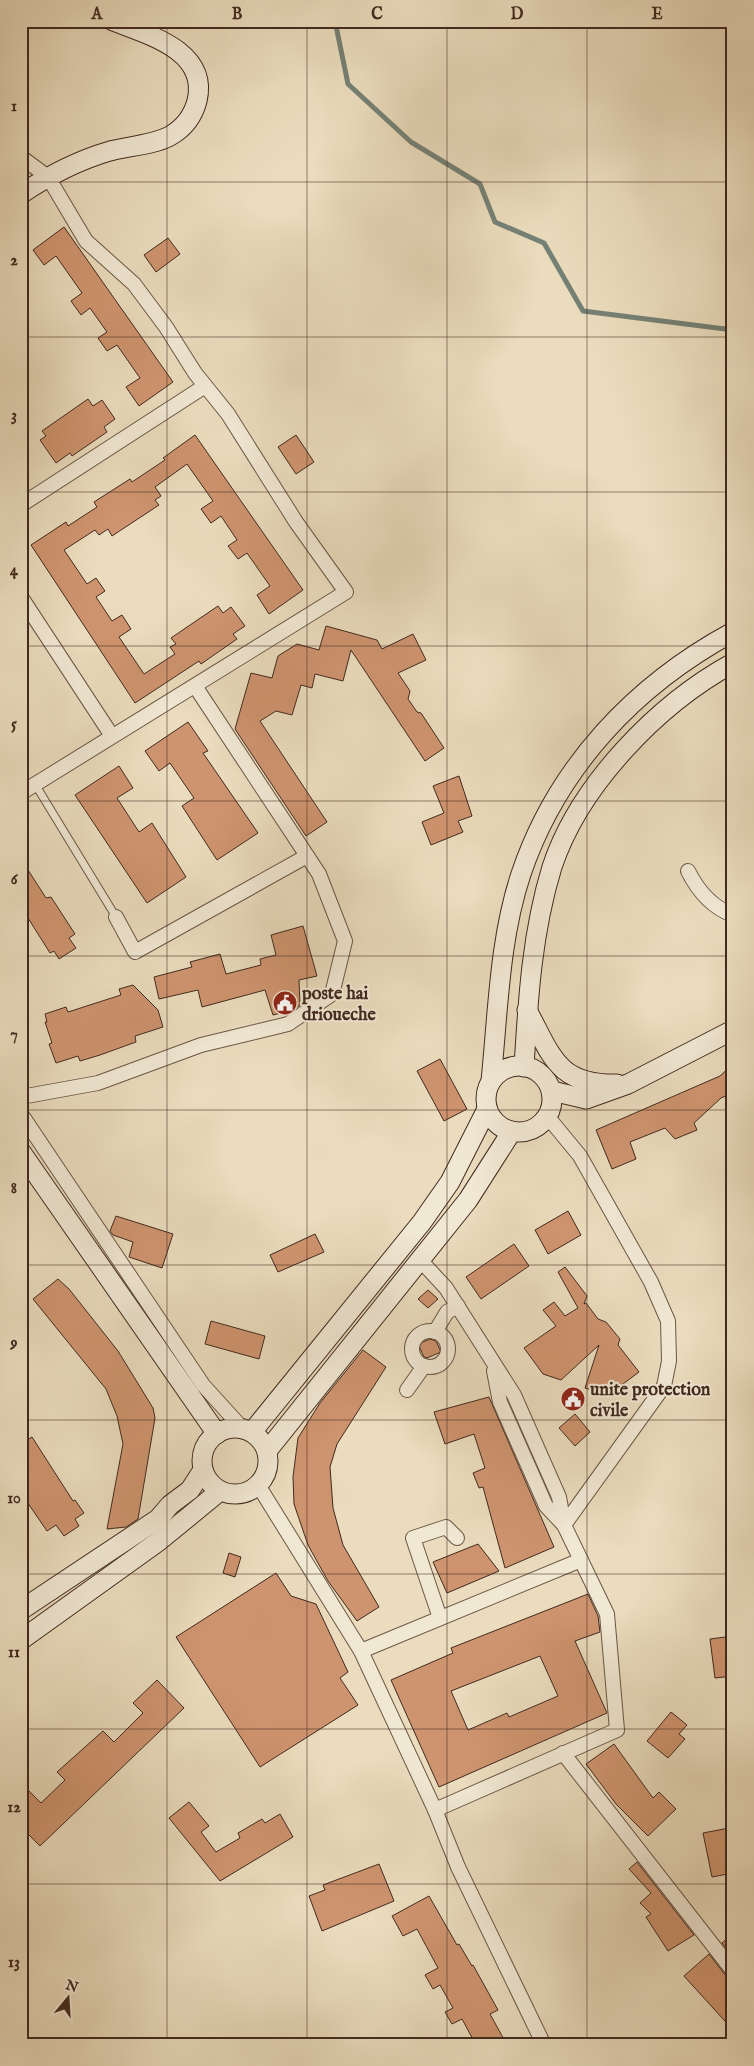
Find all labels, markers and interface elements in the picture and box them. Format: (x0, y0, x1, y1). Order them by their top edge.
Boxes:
text: A (91, 5, 104, 25)
text: B (232, 5, 243, 25)
text: C (371, 5, 383, 25)
text: D (511, 5, 524, 25)
text: E (651, 5, 663, 25)
text: 1 (11, 97, 17, 117)
text: 2 (10, 251, 18, 271)
text: 3 (11, 406, 17, 426)
text: 4 (10, 561, 19, 581)
text: 5 (11, 715, 17, 735)
text: 6 (11, 870, 19, 890)
place label: poste hai drioueche (301, 983, 376, 1027)
public building icon: poste hai drioueche (272, 990, 298, 1016)
text: 7 (10, 1025, 18, 1045)
text: 8 (11, 1179, 17, 1199)
text: 9 (10, 1334, 18, 1354)
place label: unite protection civile (590, 1379, 711, 1423)
public building icon: unite protection civile (560, 1386, 586, 1412)
text: 10 (7, 1489, 21, 1509)
text: 11 (8, 1643, 20, 1663)
text: 12 (7, 1798, 21, 1818)
text: 13 (8, 1953, 20, 1973)
north arrow (42, 1974, 92, 2024)
text: N (62, 1976, 80, 1997)

